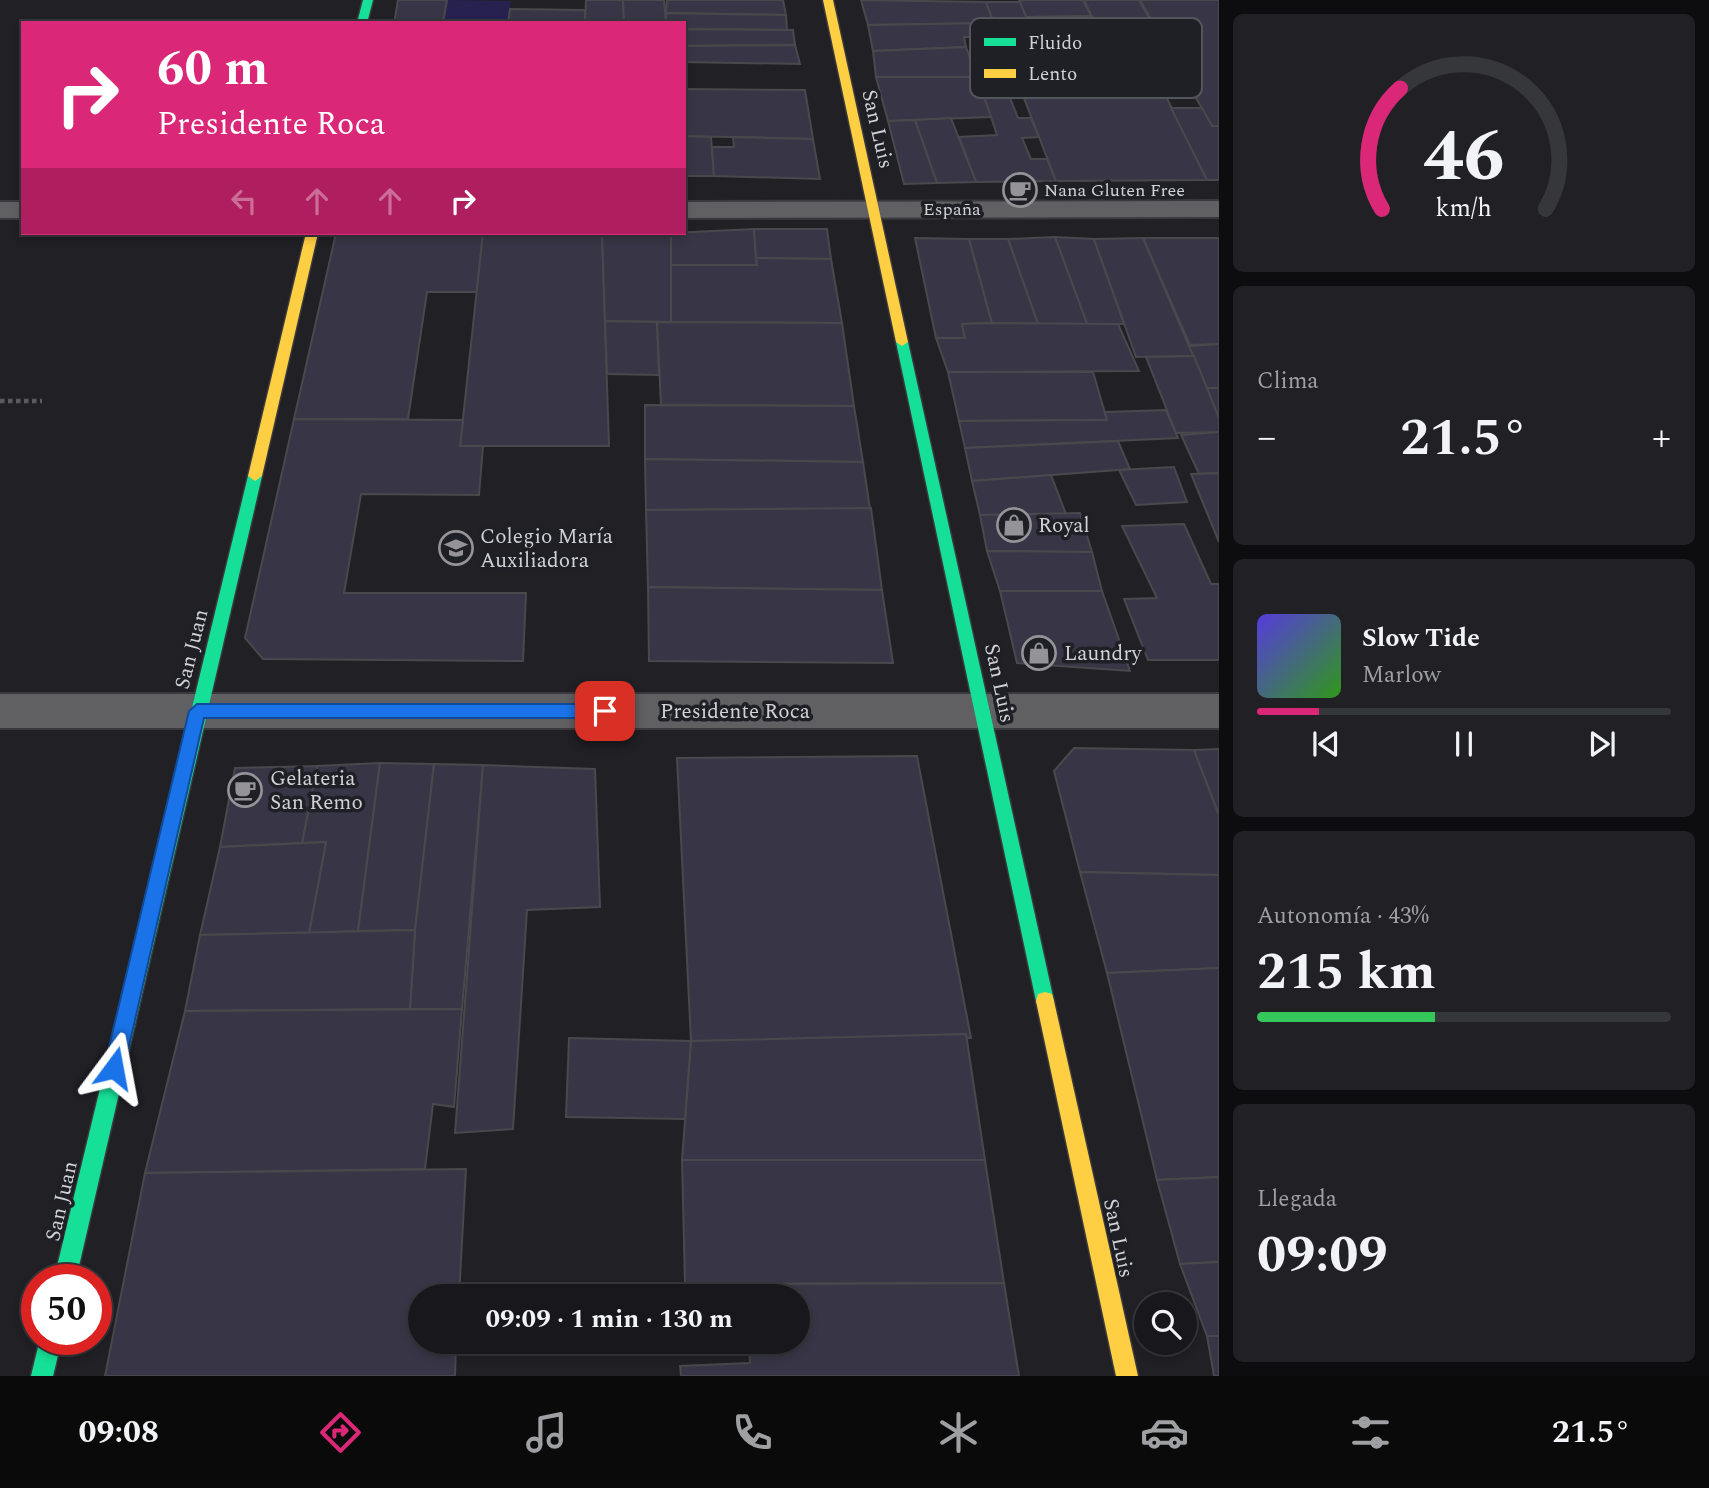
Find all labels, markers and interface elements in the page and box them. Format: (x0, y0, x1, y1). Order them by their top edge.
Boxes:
legend (970, 18, 1202, 98)
text: Fluido (1028, 29, 1082, 58)
text: 60 m (157, 32, 268, 107)
icon: right (42, 49, 133, 140)
text: Lento (1028, 60, 1077, 89)
street label: San Luis (852, 87, 902, 172)
text: Presidente Roca (157, 100, 386, 149)
text: 46 (1423, 103, 1505, 214)
cafe icon: Nana Gluten Free (1001, 171, 1039, 209)
place label: Nana Gluten Free (1044, 177, 1185, 204)
icon: left (225, 182, 263, 220)
icon: ahead (298, 182, 336, 220)
icon: ahead (371, 182, 409, 220)
icon: right (444, 182, 482, 220)
text: km/h (1436, 190, 1492, 228)
street label: España (923, 196, 981, 223)
text: Clima (1257, 364, 1319, 399)
text: 21.5° (1400, 399, 1528, 478)
text: − (1257, 409, 1276, 467)
text: + (1652, 409, 1671, 467)
shop icon: Royal (995, 506, 1033, 544)
place label: Royal (1038, 510, 1090, 542)
place label: Colegio María Auxiliadora (480, 521, 614, 577)
school or university icon: Colegio María Auxiliadora (437, 529, 475, 567)
street label: San Juan (167, 606, 217, 693)
text: Slow Tide (1362, 618, 1480, 658)
shop icon: Laundry (1020, 634, 1058, 672)
place label: Laundry (1064, 638, 1143, 670)
street label: San Luis (975, 641, 1023, 726)
text: Marlow (1362, 658, 1441, 693)
pin (575, 681, 635, 741)
icon: arrive (586, 692, 624, 730)
street label: Presidente Roca (660, 696, 811, 728)
icon: previous (1307, 725, 1345, 763)
icon: pause (1445, 725, 1483, 763)
icon: next (1583, 725, 1621, 763)
place label: Gelateria San Remo (270, 763, 363, 819)
cafe icon: Gelateria San Remo (226, 771, 264, 809)
text: Autonomía · 43% (1257, 899, 1429, 934)
text: 215 km (1257, 933, 1436, 1012)
position arrow (77, 1031, 151, 1105)
street label: San Juan (37, 1158, 87, 1245)
text: Llegada (1257, 1182, 1337, 1217)
street label: San Luis (1094, 1196, 1142, 1281)
text: 09:09 (1257, 1216, 1388, 1295)
speed limit sign: 50 (21, 1264, 112, 1355)
map controls (1134, 1292, 1197, 1355)
button: search (1134, 1292, 1197, 1355)
text: 09:09 · 1 min · 130 m (485, 1299, 733, 1339)
text: 09:08 (79, 1408, 159, 1457)
icon: directions (316, 1408, 365, 1457)
icon: music (522, 1408, 571, 1457)
icon: phone (728, 1408, 777, 1457)
icon: climate (934, 1408, 983, 1457)
icon: car (1140, 1408, 1189, 1457)
icon: filters (1346, 1408, 1395, 1457)
text: 21.5° (1552, 1408, 1630, 1457)

